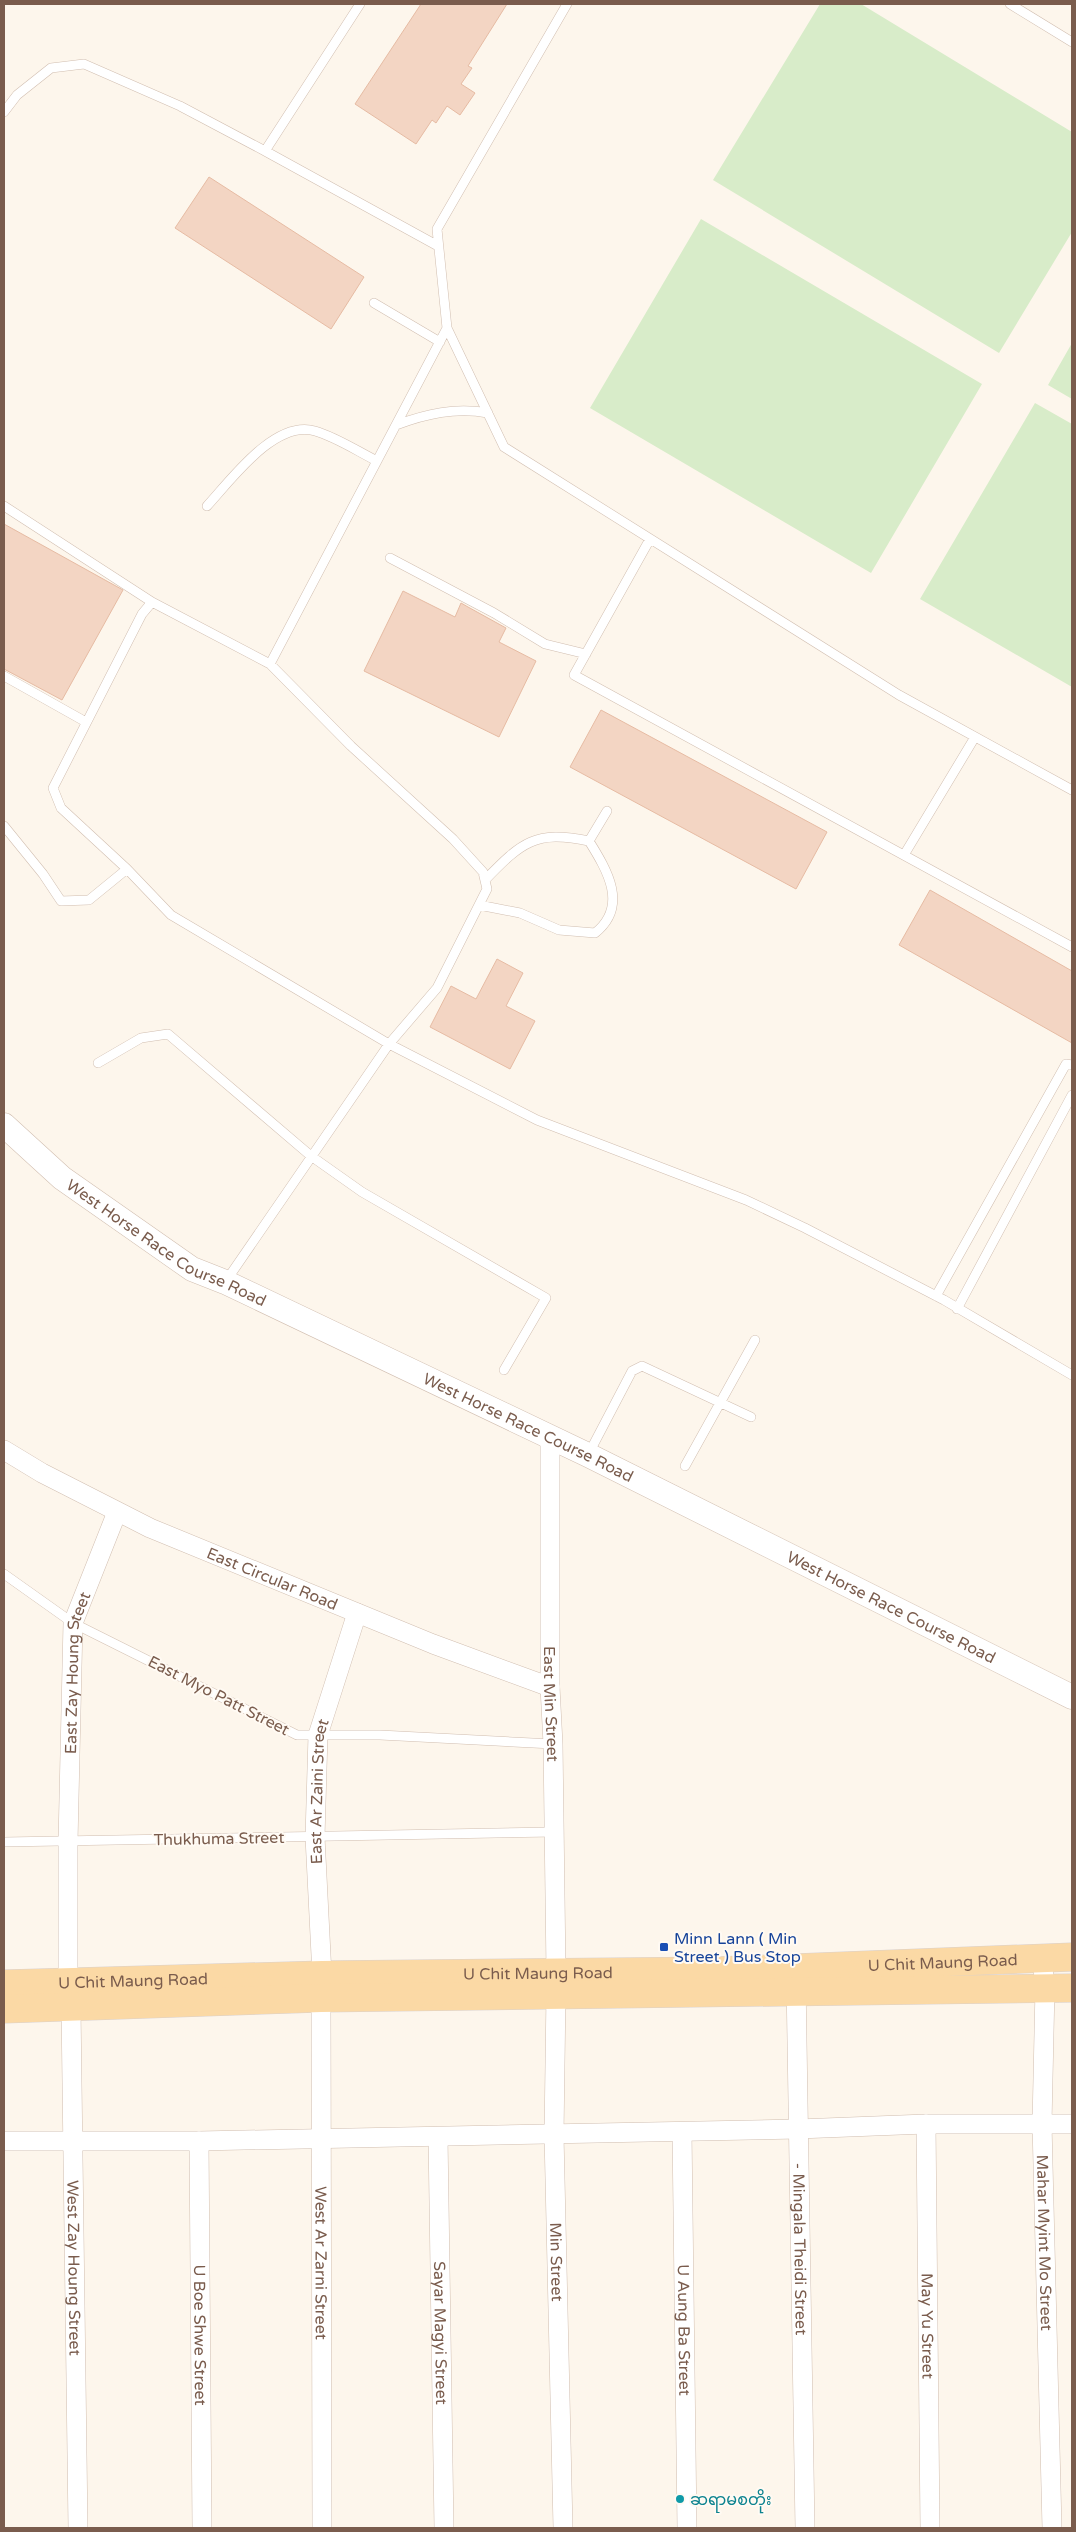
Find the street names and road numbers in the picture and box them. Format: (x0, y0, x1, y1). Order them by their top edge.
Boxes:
street label: West Horse Race Course Road (62, 1175, 269, 1311)
street label: West Horse Race Course Road (420, 1369, 636, 1487)
street label: East Circular Road (204, 1543, 341, 1615)
street label: West Horse Race Course Road (783, 1547, 999, 1668)
street label: East Zay Houng Steet (61, 1589, 95, 1754)
street label: East Min Street (539, 1646, 562, 1762)
street label: East Myo Patt Street (145, 1652, 293, 1740)
street label: East Ar Zaini Street (306, 1716, 334, 1865)
street label: Thukhuma Street (153, 1828, 285, 1850)
street label: U Chit Maung Road (867, 1950, 1018, 1976)
street label: U Chit Maung Road (463, 1963, 613, 1985)
street label: U Chit Maung Road (58, 1969, 208, 1993)
street label: Mahar Myint Mo Street (1032, 2154, 1056, 2331)
street label: - Mingala Theidi Street (788, 2163, 811, 2335)
street label: West Zay Houng Street (62, 2180, 85, 2356)
street label: West Ar Zarni Street (310, 2186, 331, 2340)
street label: Min Street (545, 2222, 567, 2302)
street label: Sayar Magyi Street (429, 2261, 451, 2405)
street label: U Boe Shwe Street (189, 2264, 210, 2406)
street label: U Aung Ba Street (673, 2264, 694, 2396)
street label: May Yu Street (916, 2273, 938, 2379)

